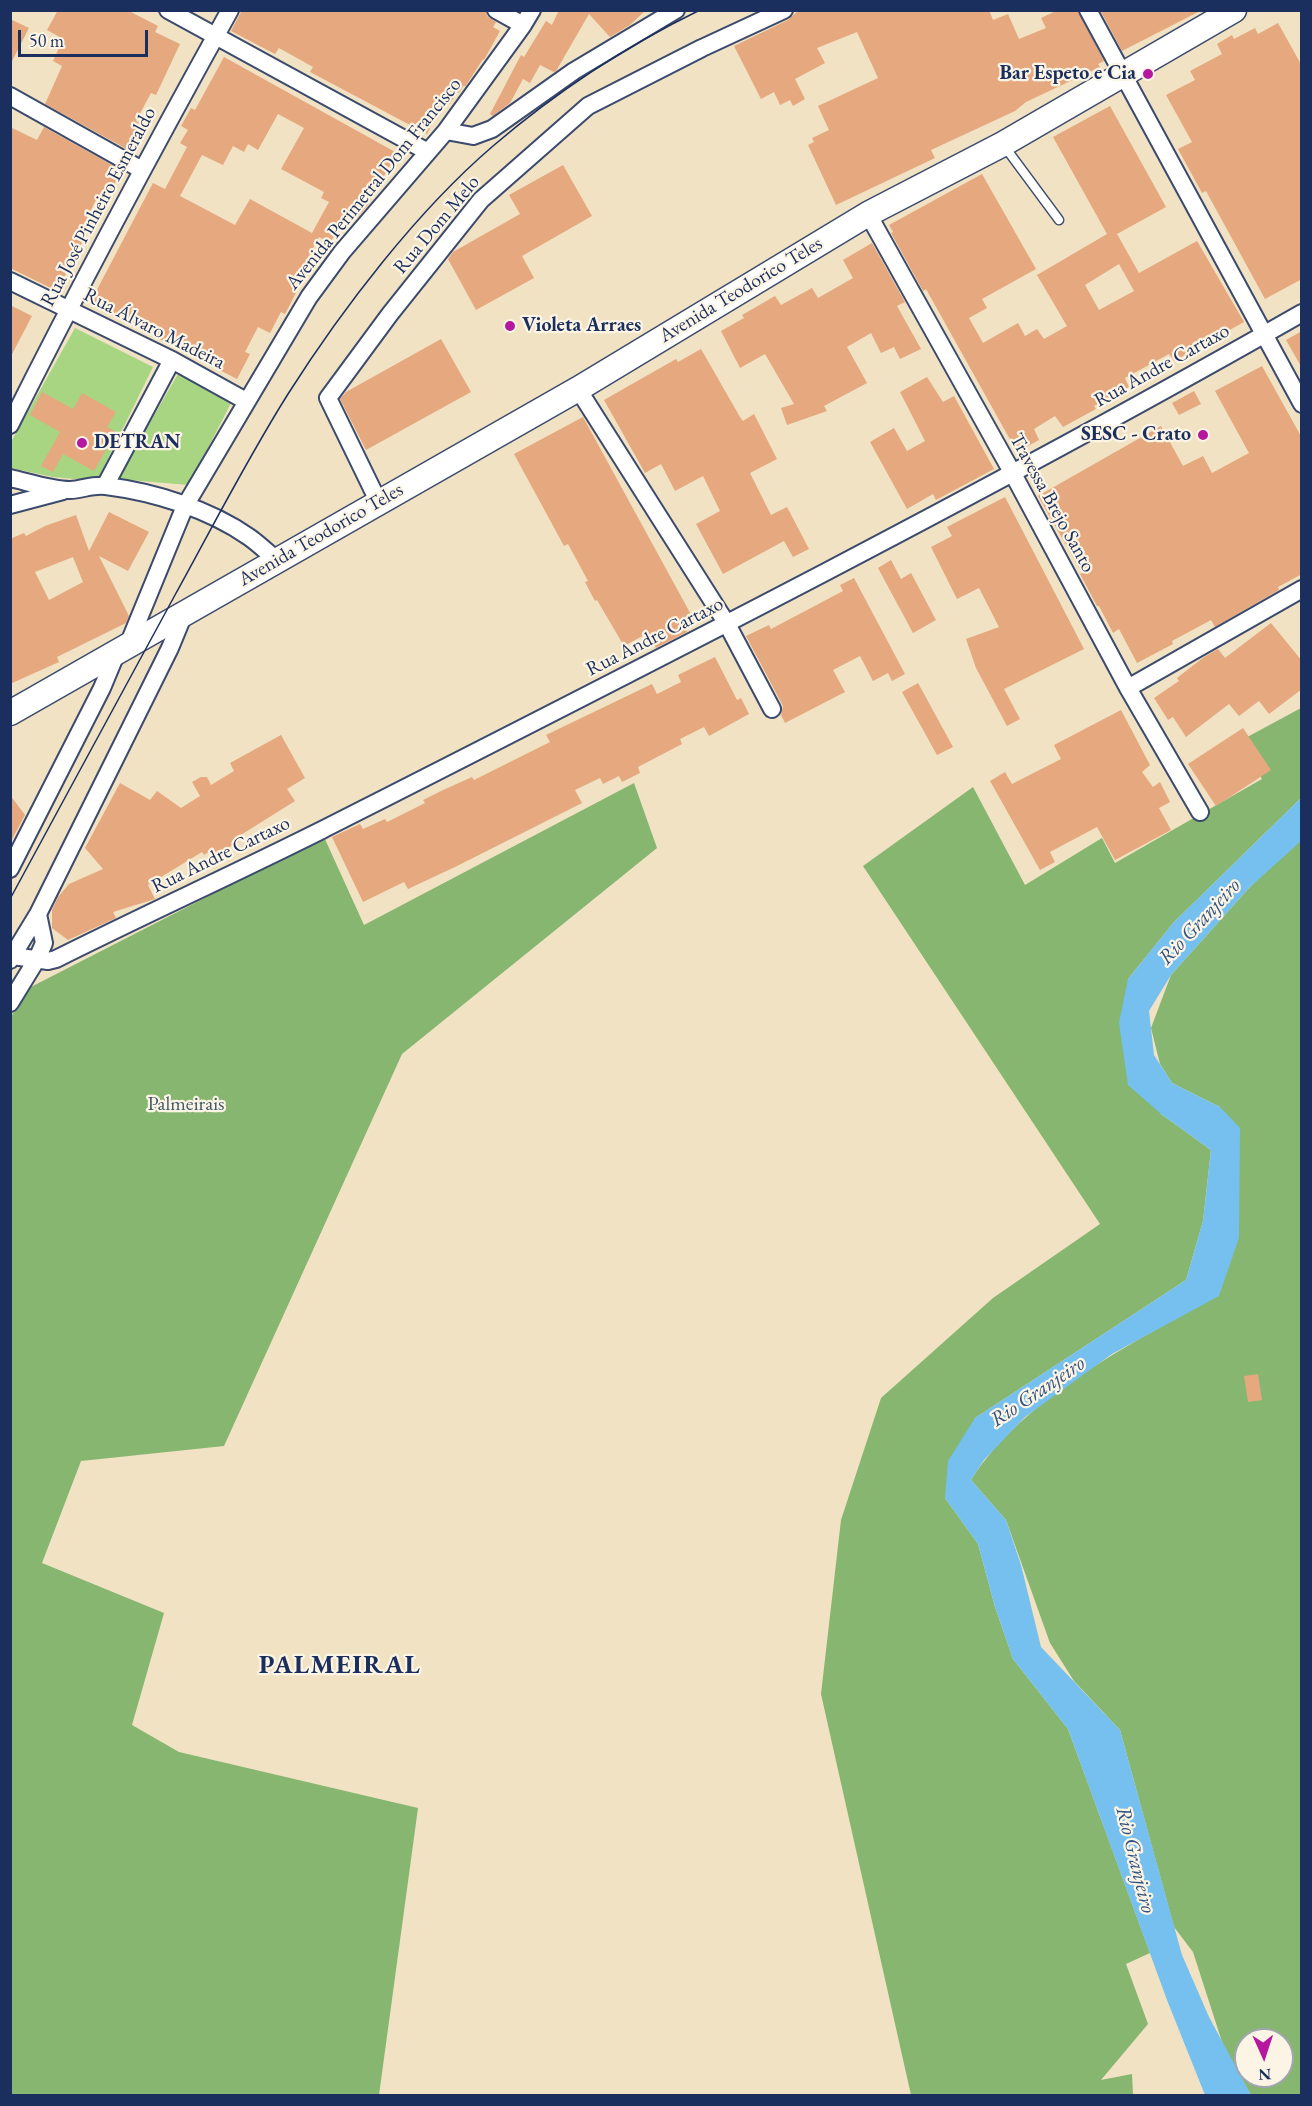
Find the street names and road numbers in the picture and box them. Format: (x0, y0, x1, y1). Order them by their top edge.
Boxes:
street label: Avenida Perimetral Dom Francisco (281, 73, 467, 295)
street label: Rua José Pinheiro Esmeraldo (36, 103, 162, 311)
street label: Rua Dom Melo (389, 171, 485, 279)
street label: Avenida Teodorico Teles (655, 232, 827, 348)
street label: Rua Álvaro Madeira (79, 283, 229, 375)
street label: Rua Andre Cartaxo (1090, 319, 1234, 413)
street label: Travessa Brejo Santo (1004, 429, 1100, 577)
street label: Avenida Teodorico Teles (234, 478, 408, 592)
street label: Rua Andre Cartaxo (582, 592, 728, 682)
street label: Rua Andre Cartaxo (148, 811, 294, 899)

